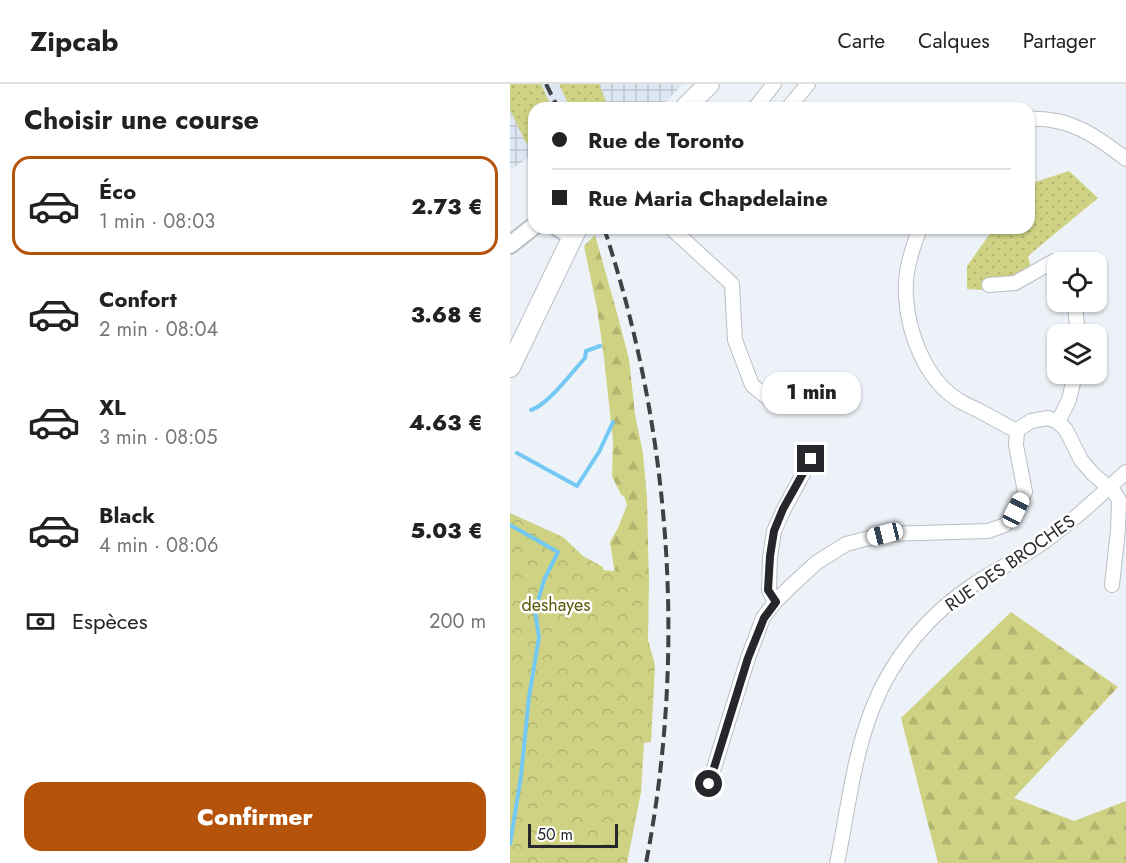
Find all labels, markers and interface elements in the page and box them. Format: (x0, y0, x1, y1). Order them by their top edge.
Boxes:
text: Zipcab (30, 21, 119, 62)
text: Carte (838, 26, 885, 56)
text: Calques (918, 26, 990, 56)
text: Partager (1023, 26, 1096, 56)
text: Choisir une course (24, 100, 259, 139)
text: Rue de Toronto (588, 124, 744, 156)
text: Éco (99, 175, 136, 207)
icon: car (27, 179, 81, 233)
text: Rue Maria Chapdelaine (588, 182, 828, 214)
text: 2.73 € (411, 190, 483, 222)
text: 1 min · 08:03 (99, 207, 215, 236)
map controls (1047, 252, 1107, 384)
button: locate (1047, 252, 1107, 312)
text: Confort (99, 283, 177, 315)
icon: car (27, 287, 81, 341)
text: 3.68 € (411, 298, 483, 330)
text: 2 min · 08:04 (99, 315, 218, 344)
button: layers (1047, 324, 1107, 384)
callout: 1 min (762, 372, 860, 414)
text: 1 min (786, 378, 837, 407)
text: XL (99, 391, 126, 423)
icon: car (27, 395, 81, 449)
text: 4.63 € (409, 406, 483, 438)
text: 3 min · 08:05 (99, 423, 217, 452)
route end (797, 445, 824, 472)
car (1000, 490, 1032, 530)
text: Black (99, 499, 155, 531)
icon: car (27, 503, 81, 557)
street label: RUE DES BROCHES (940, 508, 1080, 618)
text: 5.03 € (410, 514, 483, 546)
car (865, 521, 905, 547)
text: 4 min · 08:06 (99, 531, 218, 560)
park label: deshayes (522, 592, 590, 618)
icon: cash (24, 605, 57, 638)
text: Espèces (72, 605, 148, 637)
text: 200 m (429, 607, 486, 636)
route start (695, 770, 722, 797)
button: Confirmer (24, 782, 486, 851)
scale bar (528, 821, 618, 848)
text: 50 m (537, 823, 573, 846)

